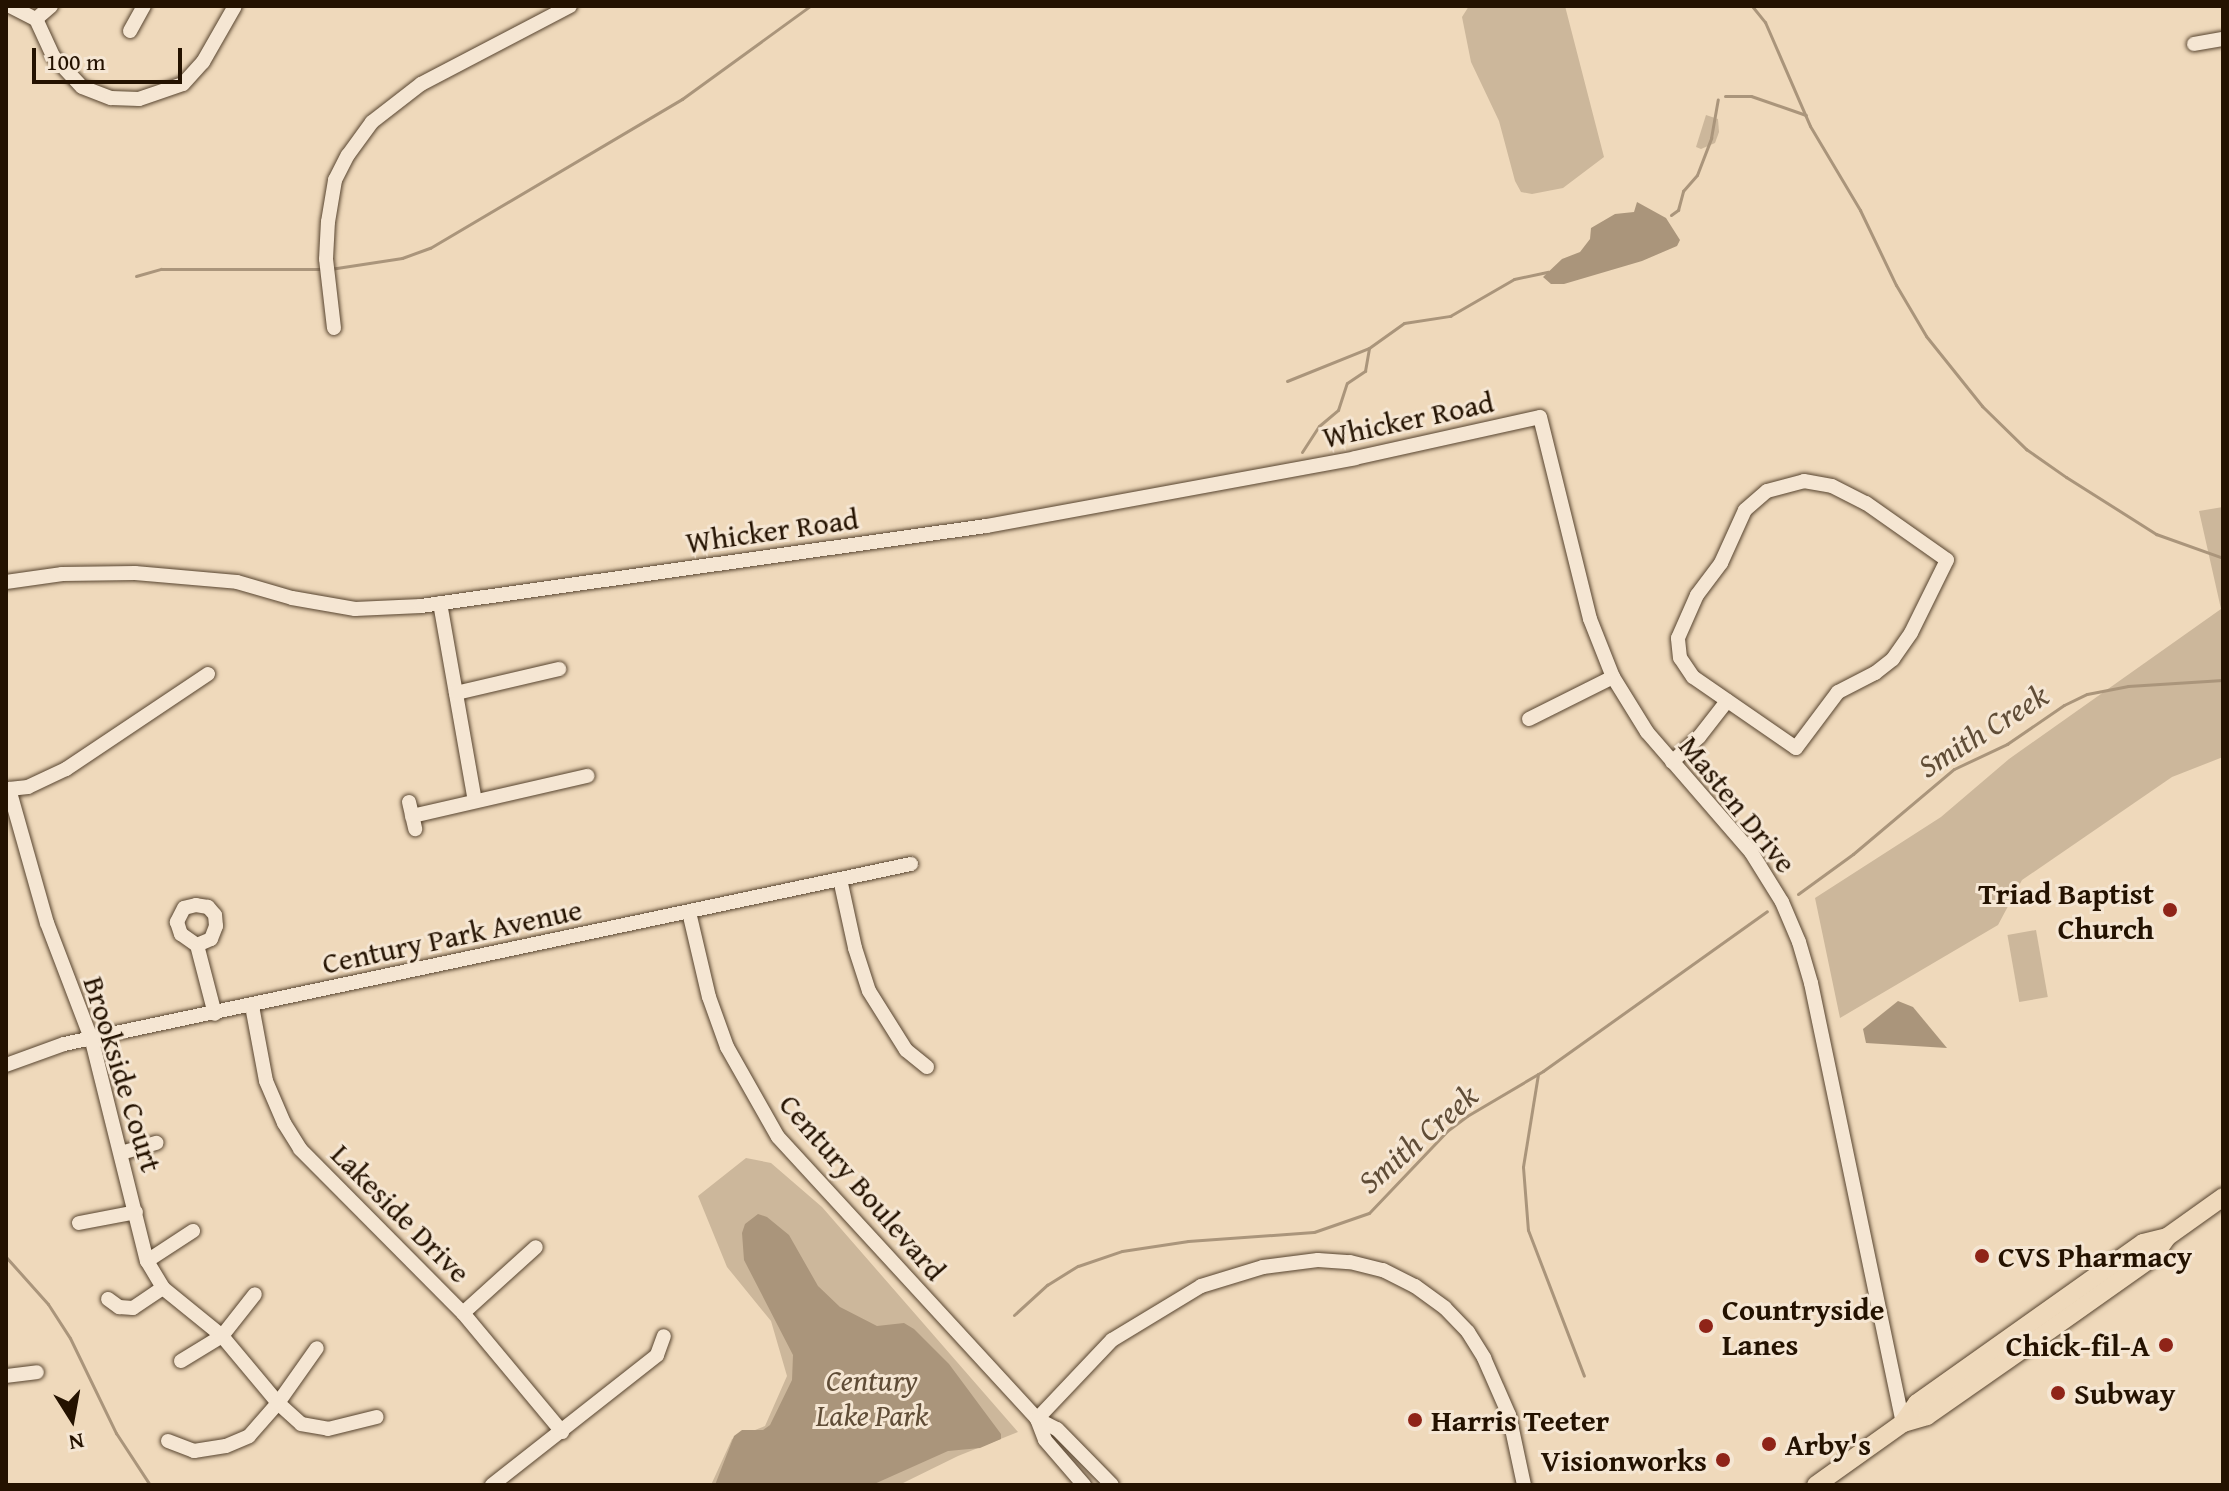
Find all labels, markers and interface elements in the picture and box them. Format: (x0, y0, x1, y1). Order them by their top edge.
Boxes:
scale bar (36, 32, 186, 82)
text: 100 m (46, 44, 106, 79)
street label: Whicker Road (1319, 383, 1497, 455)
street label: Whicker Road (683, 500, 861, 560)
water label: Smith Creek (1911, 676, 2055, 786)
street label: Masten Drive (1672, 728, 1804, 880)
place label: Triad Baptist Church (1978, 875, 2154, 946)
street label: Century Park Avenue (319, 891, 585, 981)
marker: Triad Baptist Church (2161, 901, 2179, 919)
street label: Brookside Court (76, 972, 170, 1176)
water label: Smith Creek (1350, 1077, 1486, 1201)
street label: Century Boulevard (772, 1086, 954, 1288)
street label: Lakeside Drive (324, 1136, 478, 1290)
place label: CVS Pharmacy (1998, 1238, 2192, 1274)
marker: CVS Pharmacy (1973, 1247, 1991, 1265)
place label: Countryside Lanes (1722, 1291, 1885, 1362)
marker: Countryside Lanes (1697, 1317, 1715, 1335)
place label: Chick-fil-A (2006, 1327, 2150, 1363)
marker: Chick-fil-A (2157, 1336, 2175, 1354)
park label: Century Lake Park (816, 1362, 928, 1432)
place label: Subway (2074, 1375, 2175, 1411)
north arrow (32, 1379, 112, 1459)
marker: Subway (2049, 1384, 2067, 1402)
place label: Harris Teeter (1431, 1402, 1609, 1438)
marker: Harris Teeter (1406, 1411, 1424, 1429)
text: N (66, 1425, 87, 1460)
place label: Arby's (1785, 1426, 1871, 1462)
marker: Arby's (1760, 1435, 1778, 1453)
place label: Visionworks (1541, 1442, 1707, 1478)
marker: Visionworks (1714, 1451, 1732, 1469)

